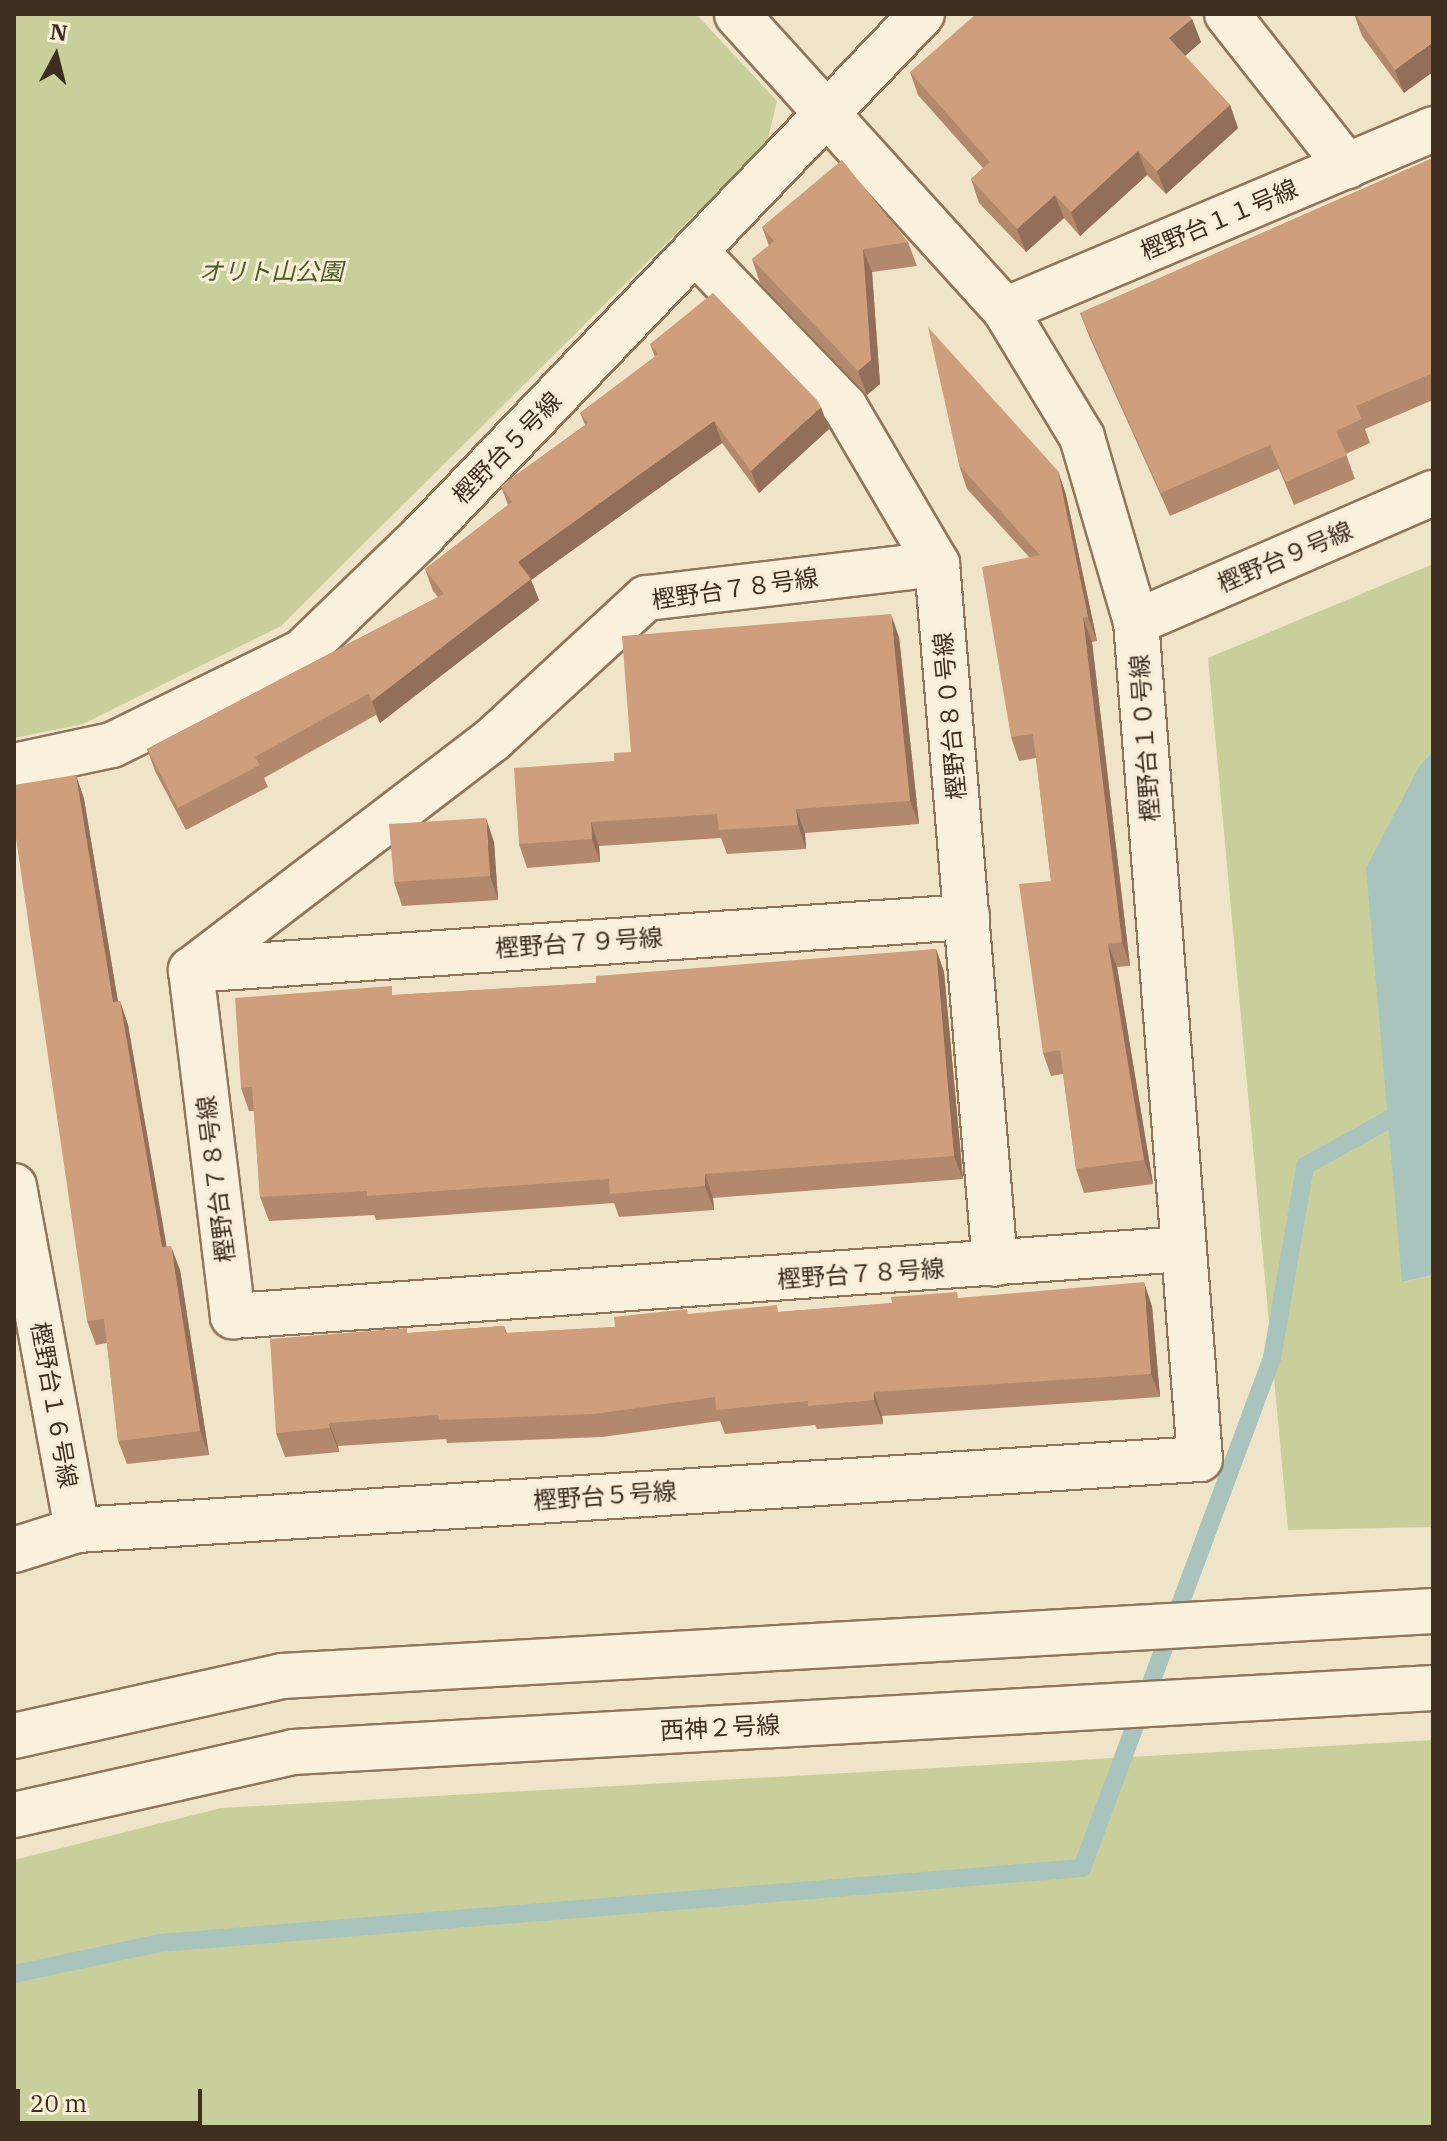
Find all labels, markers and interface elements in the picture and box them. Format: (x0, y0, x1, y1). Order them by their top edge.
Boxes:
north arrow (16, 16, 96, 96)
text: N (49, 16, 69, 47)
street label: 樫野台１１号線 (1136, 174, 1302, 266)
park label: オリト山公園 (199, 258, 343, 286)
street label: 樫野台５号線 (447, 386, 567, 510)
street label: 樫野台９号線 (1213, 516, 1357, 598)
street label: 樫野台７８号線 (650, 563, 820, 615)
street label: 樫野台８０号線 (928, 631, 972, 801)
street label: 樫野台１０号線 (1125, 653, 1165, 823)
street label: 樫野台７９号線 (494, 923, 664, 963)
street label: 樫野台７８号線 (191, 1094, 241, 1264)
street label: 樫野台７８号線 (776, 1254, 946, 1294)
street label: 樫野台１６号線 (25, 1320, 83, 1490)
street label: 樫野台５号線 (532, 1477, 678, 1515)
street label: 西神２号線 (659, 1710, 781, 1746)
scale bar (20, 2073, 206, 2123)
text: 20 m (30, 2087, 87, 2119)

